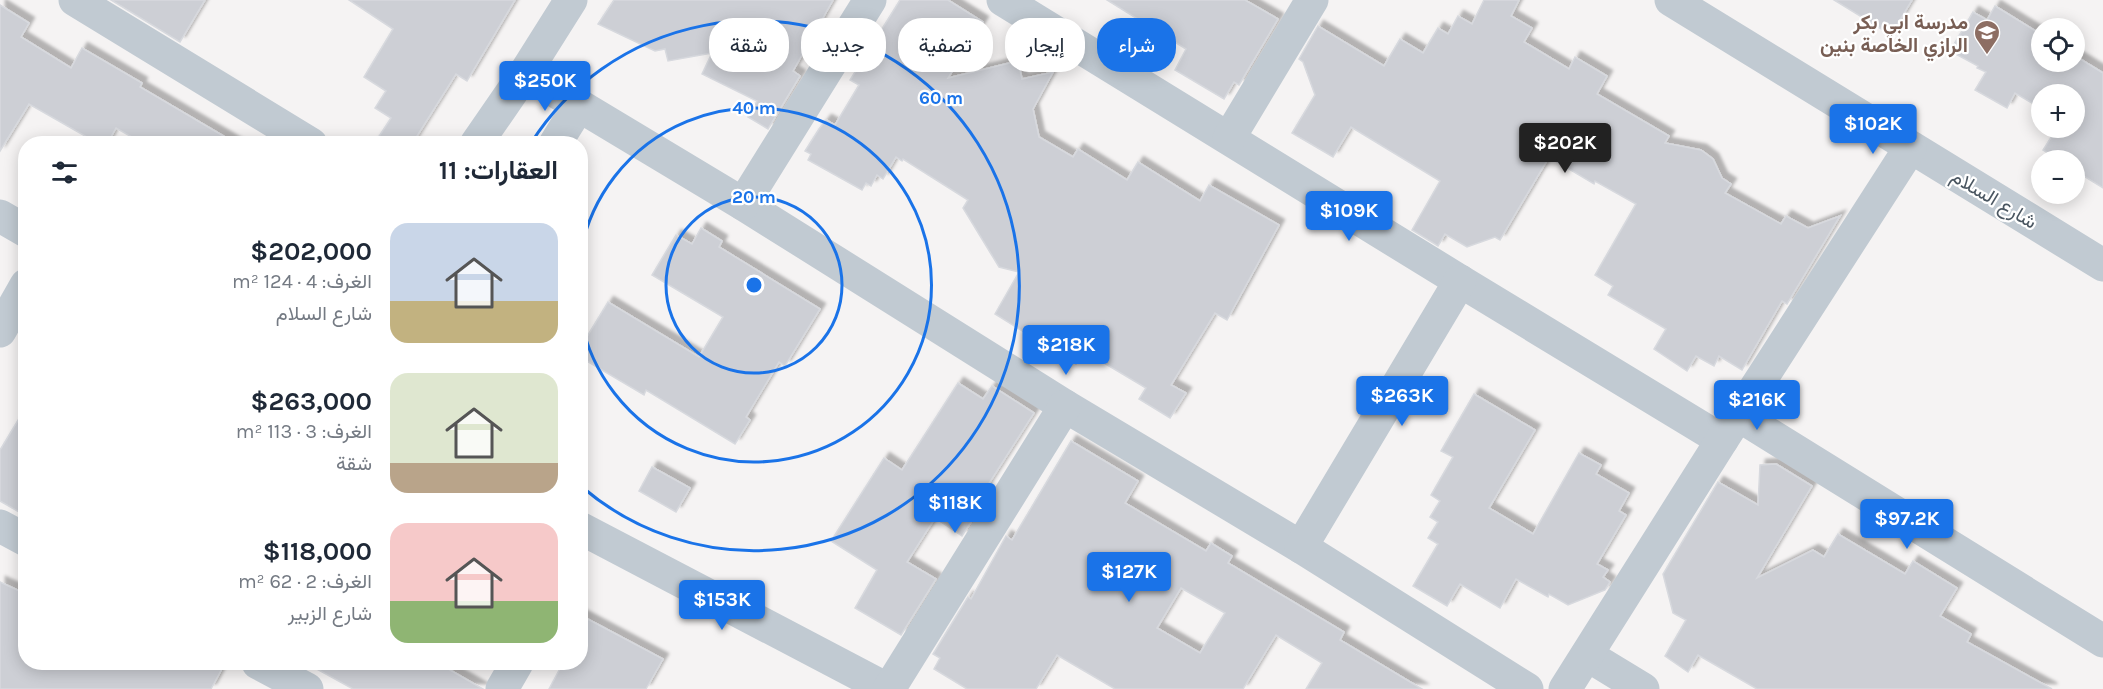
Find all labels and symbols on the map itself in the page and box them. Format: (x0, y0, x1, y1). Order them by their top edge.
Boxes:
place label: مدرسة ابي بكر الرازي الخاصة بنين (1820, 11, 1968, 62)
school or university icon: مدرسة ابي بكر الرازي الخاصة بنين (1972, 18, 2002, 56)
pin: $250K (503, 61, 587, 112)
text: 60 m (919, 87, 963, 109)
text: 40 m (732, 97, 776, 119)
pin: $102K (1831, 104, 1915, 155)
pin: $202K (1523, 123, 1607, 174)
street label: شارع السلام (1946, 164, 2041, 235)
text: 20 m (732, 186, 776, 208)
pin: $109K (1307, 191, 1391, 242)
centre of rings (744, 275, 764, 295)
pin: $218K (1024, 325, 1108, 376)
pin: $263K (1360, 376, 1444, 427)
pin: $216K (1715, 380, 1799, 431)
pin: $118K (913, 483, 997, 534)
pin: $97.2K (1858, 499, 1956, 550)
pin: $127K (1087, 552, 1171, 603)
pin: $153K (680, 580, 764, 631)

